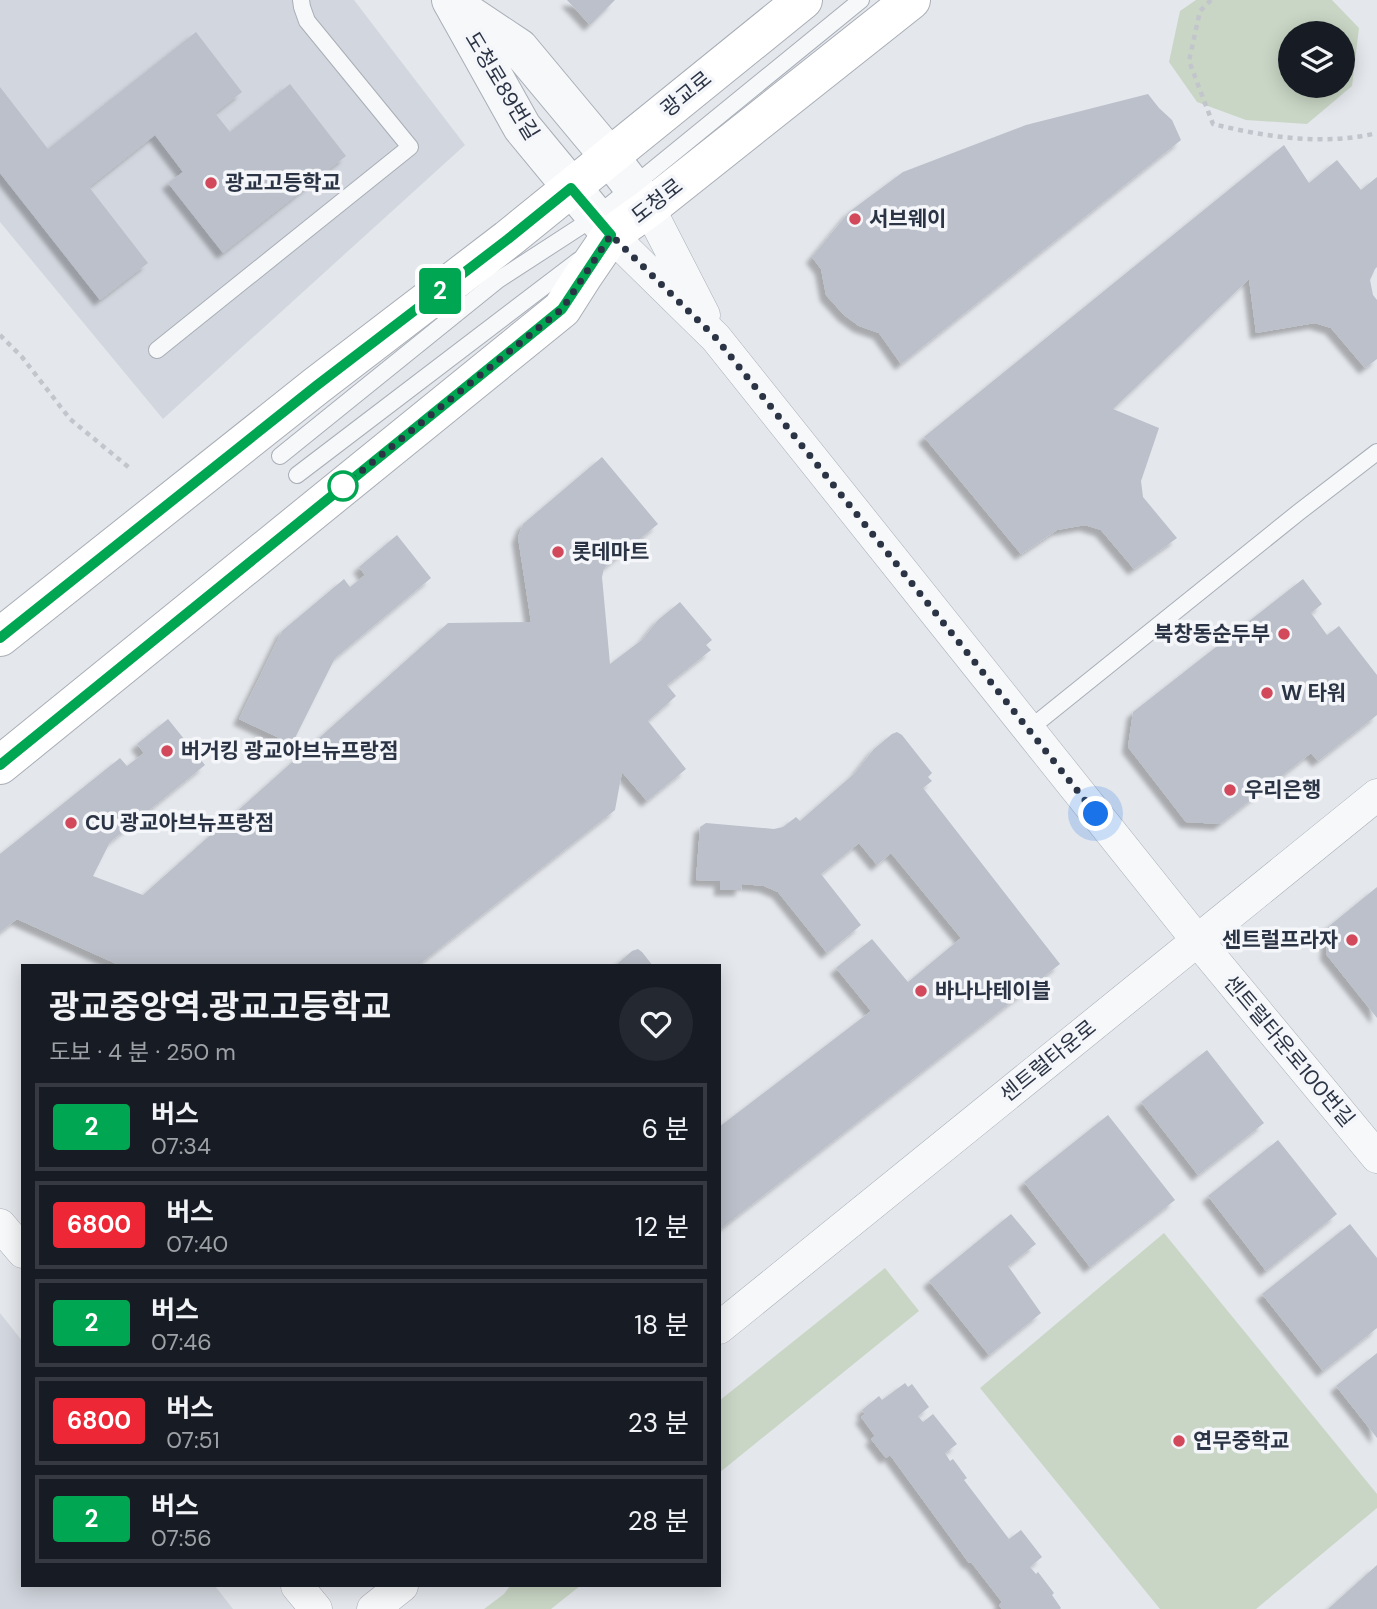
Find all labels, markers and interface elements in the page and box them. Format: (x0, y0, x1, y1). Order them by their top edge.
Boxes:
map controls (1278, 21, 1355, 98)
button: layers (1278, 21, 1355, 98)
street label: 도청로89번길 (459, 27, 545, 145)
street label: 광교로 (655, 65, 717, 123)
place label: 광교고등학교 (225, 169, 341, 197)
street label: 도청로 (626, 172, 688, 230)
marker: 광교고등학교 (203, 175, 219, 191)
place label: 서브웨이 (869, 205, 946, 233)
marker: 서브웨이 (847, 211, 863, 227)
line badge: 2 (417, 268, 463, 314)
text: 2 (433, 275, 447, 306)
unlabelled marker (328, 471, 358, 501)
place label: 롯데마트 (572, 538, 649, 566)
marker: 롯데마트 (550, 544, 566, 560)
place label: 북창동순두부 (1154, 620, 1270, 648)
marker: 북창동순두부 (1276, 626, 1292, 642)
place label: W 타워 (1281, 679, 1346, 707)
marker: W 타워 (1259, 685, 1275, 701)
place label: 버거킹 광교아브뉴프랑점 (181, 737, 398, 765)
marker: 버거킹 광교아브뉴프랑점 (159, 743, 175, 759)
place label: 우리은행 (1244, 776, 1321, 804)
marker: 우리은행 (1222, 782, 1238, 798)
your location (1078, 796, 1113, 831)
place label: CU 광교아브뉴프랑점 (85, 809, 274, 837)
marker: CU 광교아브뉴프랑점 (63, 815, 79, 831)
place label: 센트럴프라자 (1222, 926, 1338, 954)
marker: 센트럴프라자 (1344, 932, 1360, 948)
street label: 센트럴타운로100번길 (1217, 969, 1361, 1133)
place label: 바나나테이블 (935, 977, 1051, 1005)
marker: 바나나테이블 (913, 983, 929, 999)
text: 광교중앙역.광교고등학교 (49, 985, 391, 1028)
button: heart (619, 987, 693, 1061)
street label: 센트럴타운로 (994, 1014, 1102, 1108)
text: 도보 · 4 분 · 250 m (49, 1037, 236, 1067)
text: 버스 (151, 1097, 199, 1131)
text: 2 (85, 1111, 98, 1142)
text: 6 분 (642, 1112, 689, 1146)
text: 07:34 (151, 1131, 211, 1161)
text: 버스 (166, 1195, 214, 1229)
text: 6800 (67, 1209, 131, 1240)
text: 12 분 (635, 1210, 689, 1244)
text: 07:40 (166, 1229, 228, 1259)
text: 버스 (151, 1293, 199, 1327)
text: 2 (85, 1307, 98, 1338)
text: 18 분 (634, 1308, 689, 1342)
text: 07:46 (151, 1327, 212, 1357)
text: 버스 (166, 1391, 214, 1425)
text: 6800 (67, 1405, 131, 1436)
text: 23 분 (628, 1406, 689, 1440)
text: 07:51 (166, 1425, 220, 1455)
place label: 연무중학교 (1193, 1427, 1290, 1455)
marker: 연무중학교 (1171, 1433, 1187, 1449)
text: 버스 (151, 1489, 199, 1523)
text: 2 (85, 1503, 98, 1534)
text: 28 분 (628, 1504, 689, 1538)
text: 07:56 (151, 1523, 212, 1553)

